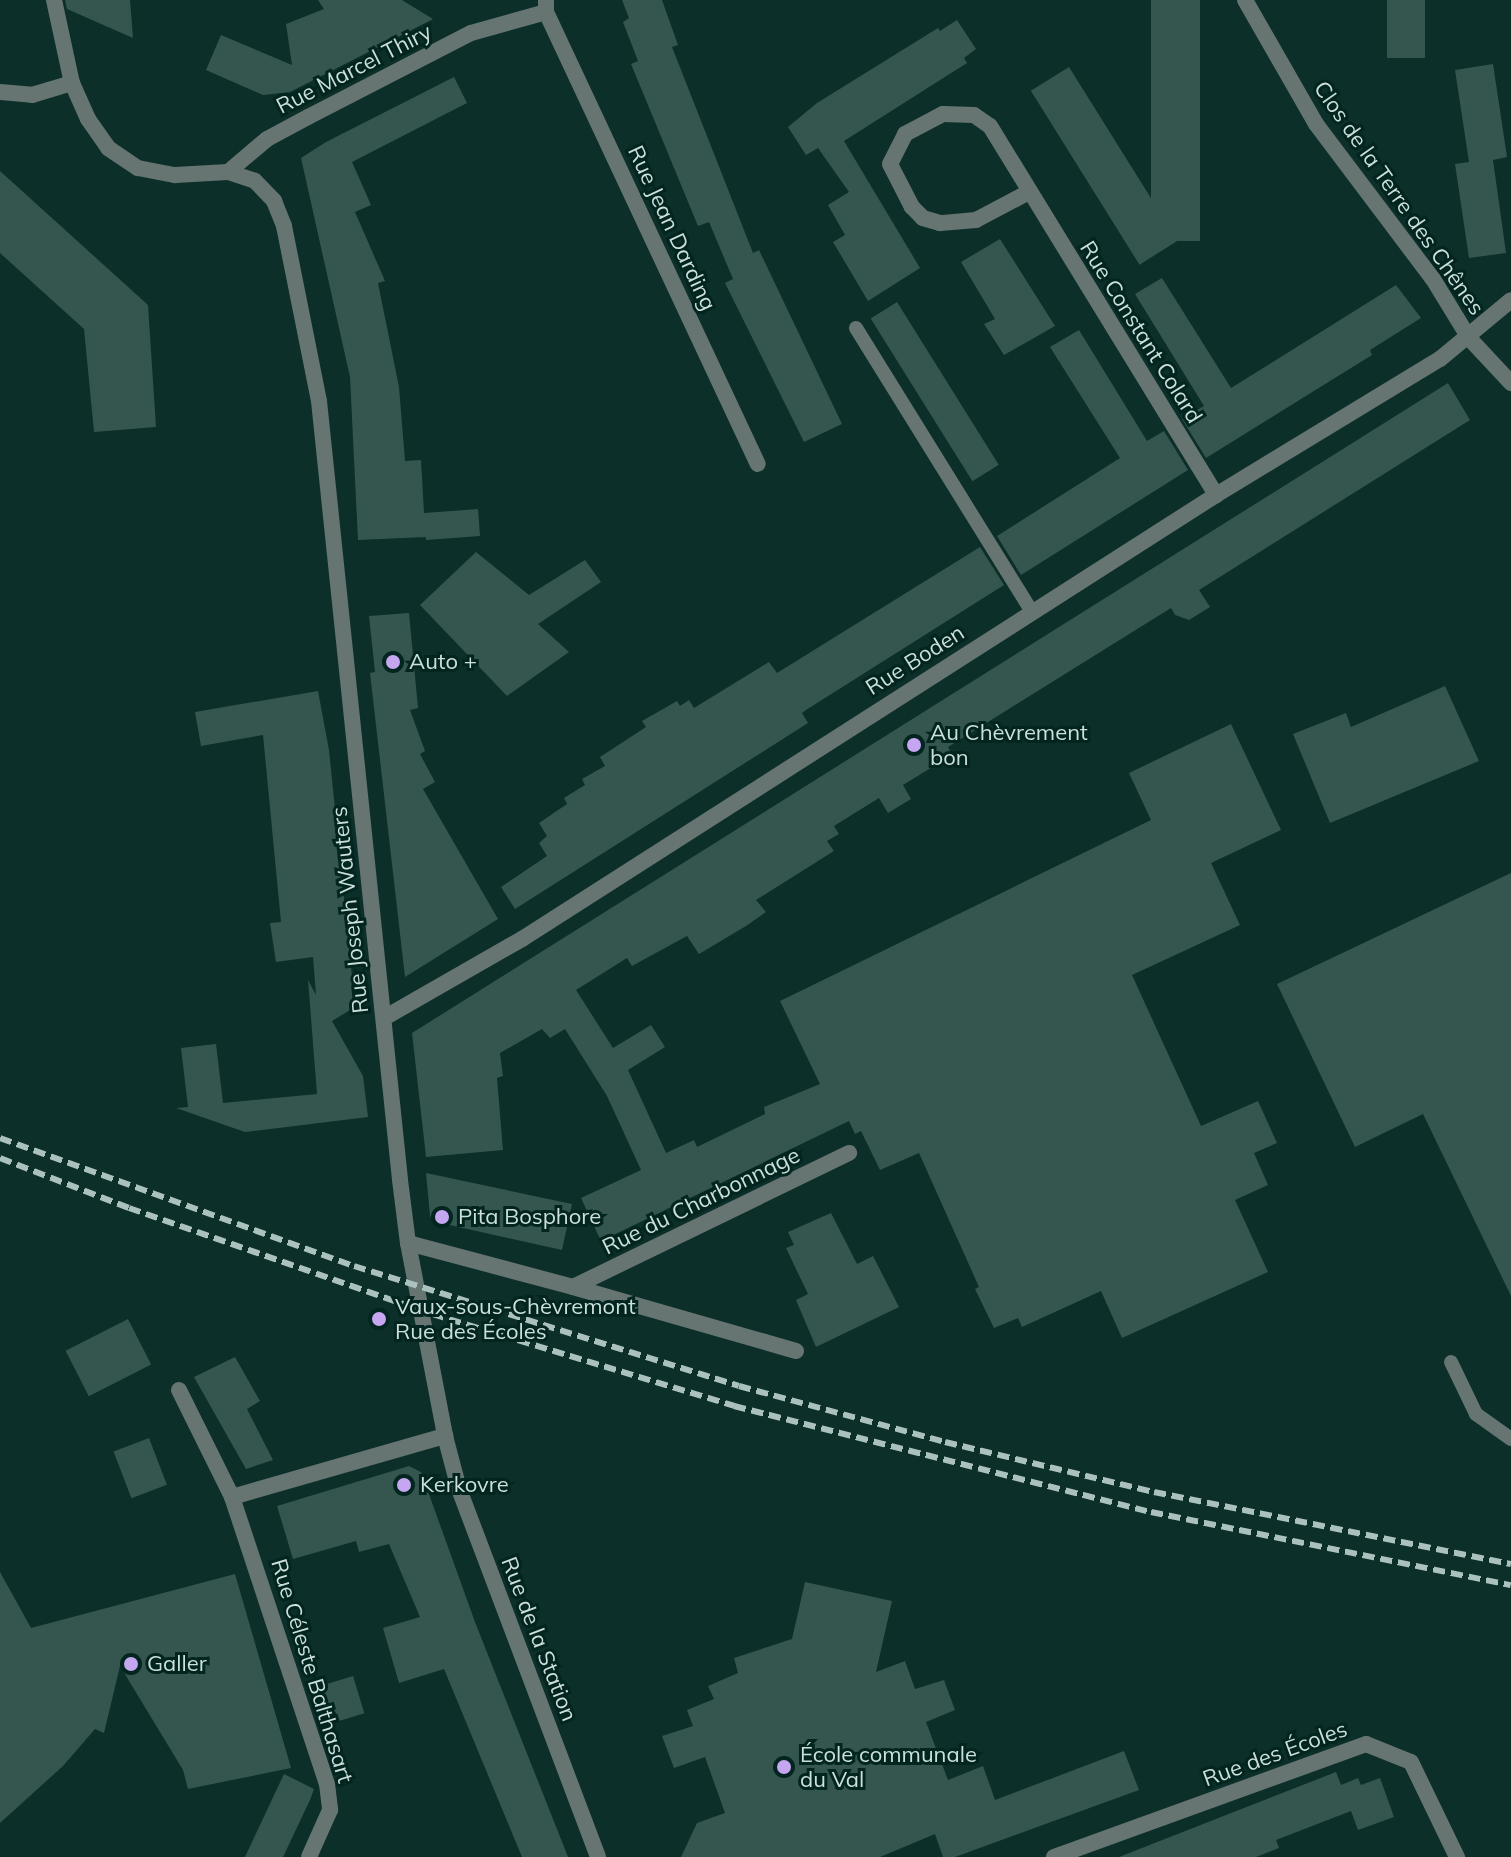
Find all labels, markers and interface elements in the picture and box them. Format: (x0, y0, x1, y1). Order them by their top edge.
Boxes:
street label: Rue Marcel Thiry (272, 18, 436, 120)
street label: Clos de la Terre des Chênes (1308, 76, 1490, 320)
street label: Rue Jean Darding (622, 141, 722, 315)
street label: Rue Constant Colard (1074, 236, 1208, 428)
street label: Rue Boden (861, 619, 969, 701)
place label: Auto + (409, 649, 477, 675)
marker: Auto + (384, 653, 402, 671)
place label: Au Chèvrement bon (930, 719, 1088, 770)
marker: Au Chèvrement bon (905, 736, 923, 754)
street label: Rue Joseph Wauters (326, 805, 374, 1015)
street label: Rue du Charbonnage (598, 1142, 804, 1260)
place label: Pita Bosphore (458, 1204, 601, 1230)
marker: Pita Bosphore (433, 1208, 451, 1226)
place label: Vaux-sous-Chèvremont Rue des Écoles (395, 1293, 636, 1344)
marker: Vaux-sous-Chèvremont Rue des Écoles (370, 1310, 388, 1328)
place label: Kerkovre (420, 1472, 509, 1498)
marker: Kerkovre (395, 1476, 413, 1494)
street label: Rue de la Station (496, 1553, 582, 1725)
street label: Rue Céleste Balthasart (265, 1556, 359, 1786)
place label: Galler (147, 1651, 207, 1677)
marker: Galler (122, 1655, 140, 1673)
street label: Rue des Écoles (1199, 1716, 1351, 1792)
place label: École communale du Val (800, 1741, 977, 1792)
marker: École communale du Val (775, 1758, 793, 1776)

